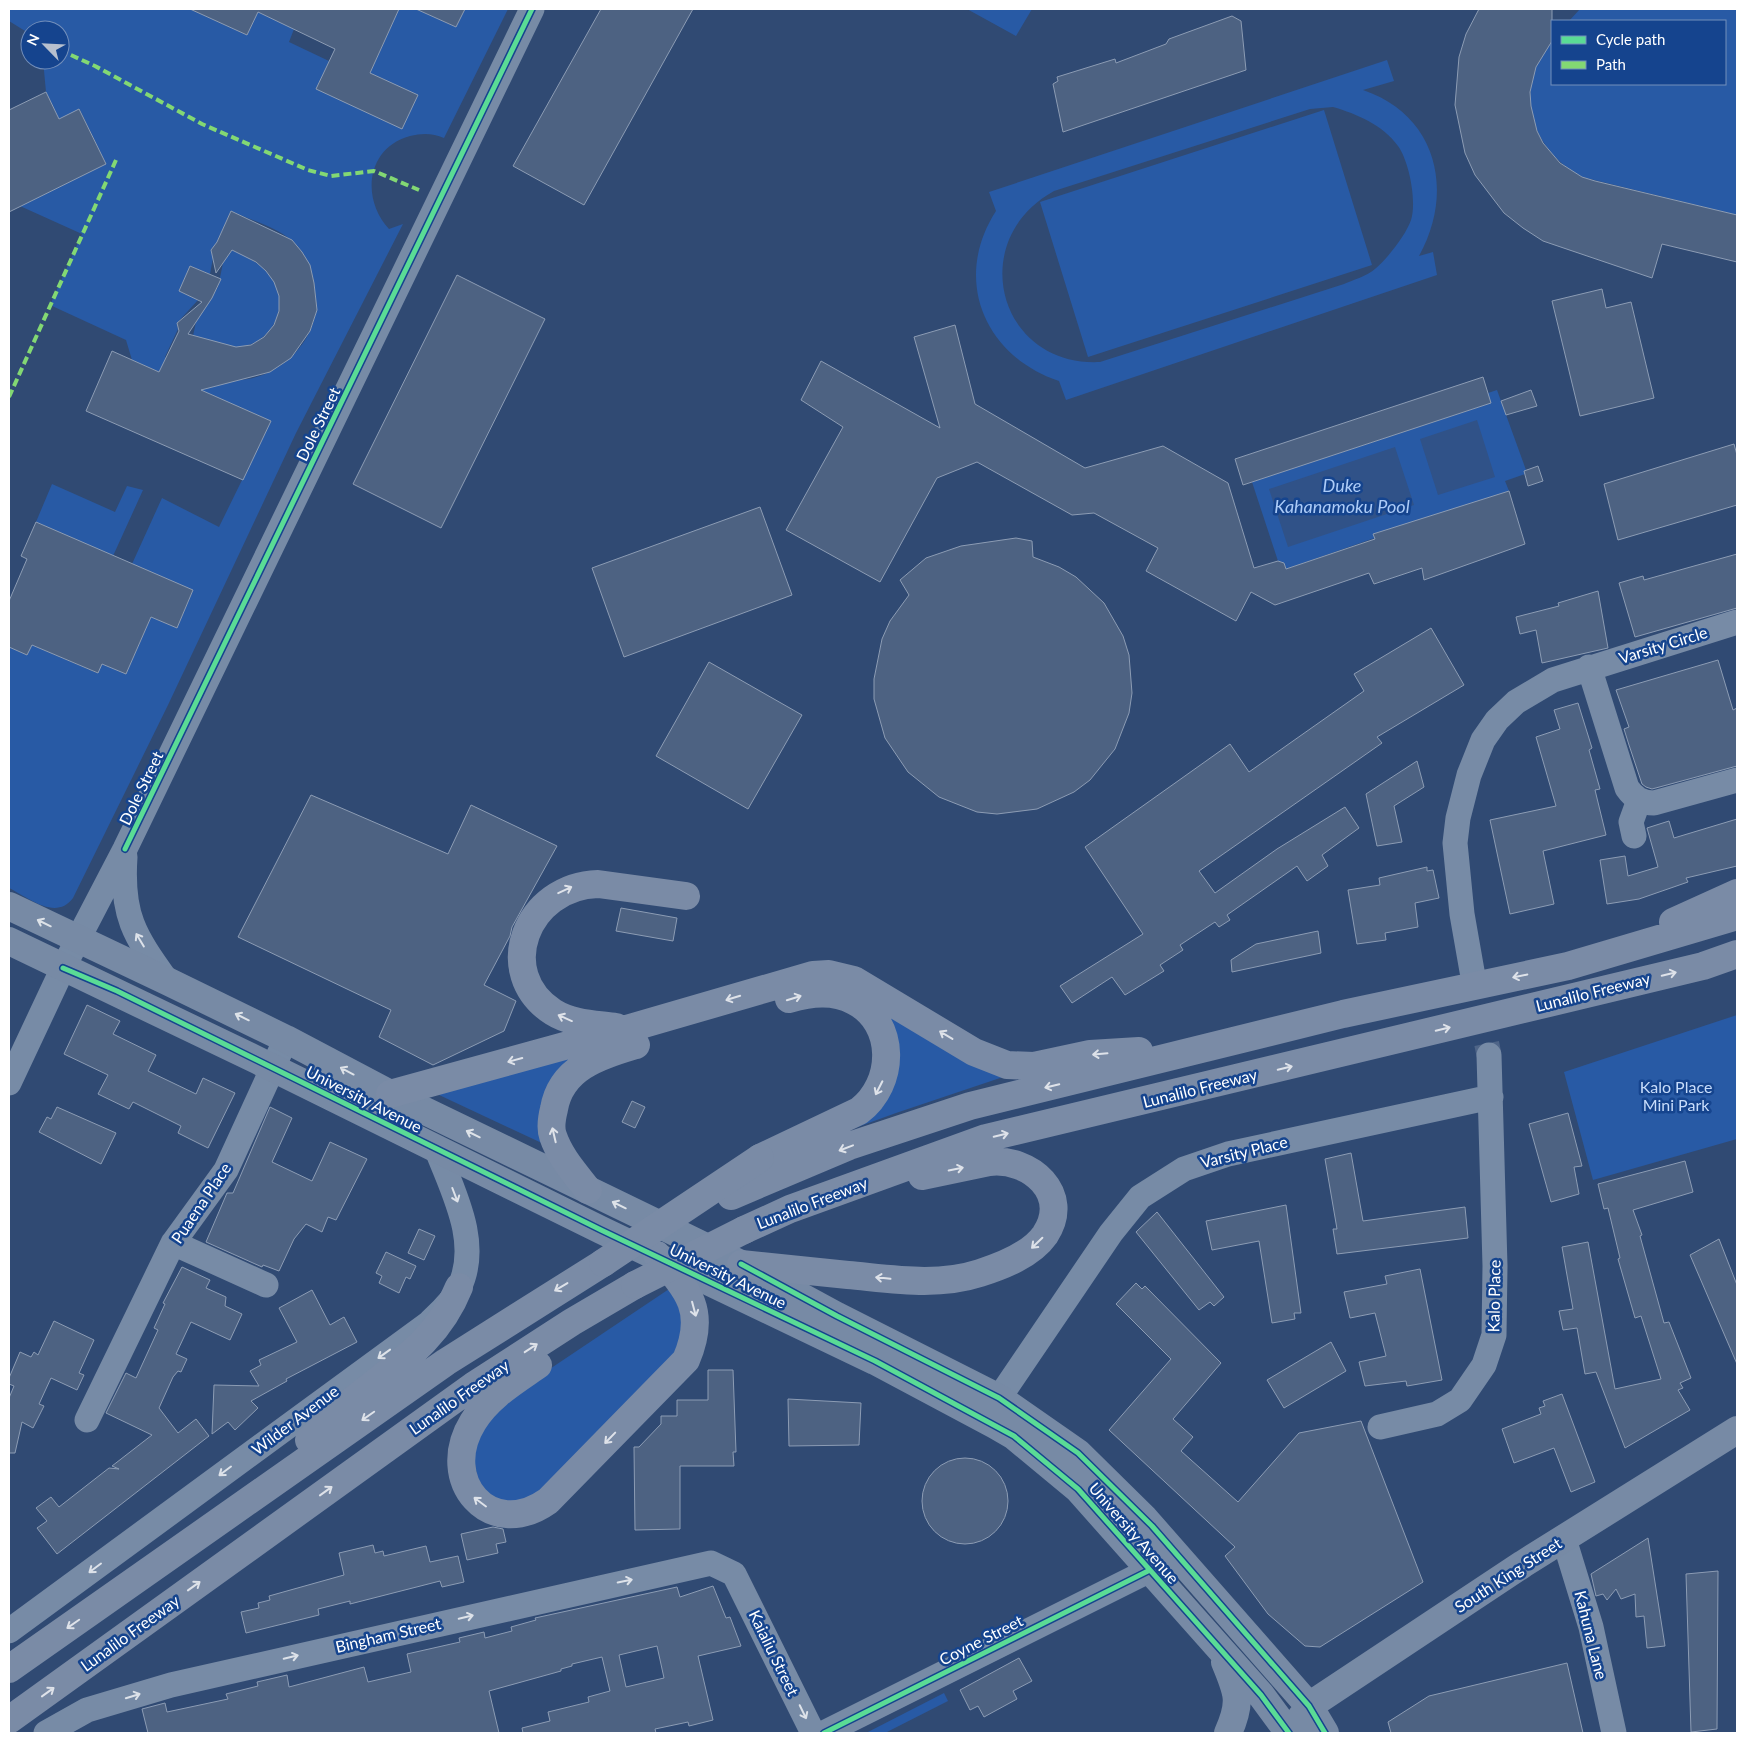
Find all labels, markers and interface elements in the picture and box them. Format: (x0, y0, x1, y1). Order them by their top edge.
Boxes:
north arrow (20, 20, 70, 70)
legend (1551, 20, 1726, 85)
text: Cycle path (1596, 30, 1665, 48)
text: N (23, 31, 43, 48)
text: Path (1596, 55, 1626, 73)
street label: Dole Street (292, 384, 344, 464)
water label: Duke Kahanamoku Pool (1274, 474, 1410, 517)
street label: Varsity Circle (1616, 622, 1709, 667)
street label: Dole Street (115, 748, 167, 828)
one-way arrow (557, 885, 572, 895)
one-way arrow (36, 918, 51, 928)
one-way arrow (134, 934, 144, 948)
street label: Lunalilo Freeway (1534, 968, 1653, 1015)
one-way arrow (1660, 969, 1676, 978)
one-way arrow (1512, 972, 1528, 982)
one-way arrow (725, 993, 741, 1003)
one-way arrow (786, 993, 802, 1003)
one-way arrow (235, 1012, 250, 1022)
one-way arrow (558, 1012, 573, 1022)
one-way arrow (1434, 1024, 1450, 1033)
one-way arrow (939, 1030, 953, 1040)
one-way arrow (1092, 1049, 1108, 1058)
one-way arrow (508, 1055, 524, 1065)
street label: University Avenue (303, 1061, 425, 1136)
one-way arrow (1277, 1062, 1293, 1072)
street label: Lunalilo Freeway (1141, 1064, 1260, 1111)
one-way arrow (339, 1066, 354, 1076)
park label: Kalo Place Mini Park (1640, 1077, 1712, 1114)
one-way arrow (874, 1080, 883, 1095)
one-way arrow (1044, 1081, 1060, 1091)
one-way arrow (549, 1127, 558, 1143)
one-way arrow (466, 1129, 481, 1138)
one-way arrow (992, 1130, 1008, 1139)
street label: Varsity Place (1198, 1132, 1289, 1172)
one-way arrow (839, 1144, 854, 1153)
street label: Puaena Place (167, 1159, 234, 1247)
one-way arrow (948, 1164, 964, 1173)
street label: Lunalilo Freeway (754, 1172, 871, 1232)
one-way arrow (451, 1187, 460, 1202)
one-way arrow (612, 1200, 627, 1209)
one-way arrow (1031, 1237, 1043, 1249)
street label: University Avenue (667, 1239, 790, 1312)
street label: Kalo Place (1483, 1259, 1504, 1332)
one-way arrow (876, 1273, 892, 1283)
one-way arrow (555, 1283, 569, 1293)
one-way arrow (689, 1301, 699, 1317)
one-way arrow (524, 1343, 538, 1353)
one-way arrow (378, 1348, 391, 1359)
street label: Lunalilo Freeway (405, 1355, 513, 1438)
street label: Wilder Avenue (248, 1381, 342, 1458)
one-way arrow (362, 1411, 375, 1422)
one-way arrow (604, 1432, 616, 1445)
one-way arrow (219, 1466, 232, 1477)
street label: University Avenue (1085, 1478, 1183, 1587)
one-way arrow (319, 1486, 333, 1496)
one-way arrow (474, 1497, 487, 1508)
street label: South King Street (1451, 1533, 1565, 1616)
one-way arrow (88, 1563, 102, 1573)
one-way arrow (617, 1576, 633, 1585)
one-way arrow (187, 1581, 201, 1591)
street label: Kahuna Lane (1571, 1588, 1612, 1681)
street label: Lunalilo Freeway (77, 1590, 183, 1675)
street label: Kaialiu Street (746, 1607, 803, 1699)
street label: Coyne Street (936, 1610, 1026, 1669)
one-way arrow (458, 1612, 474, 1621)
street label: Bingham Street (333, 1613, 443, 1656)
one-way arrow (66, 1619, 80, 1629)
one-way arrow (283, 1652, 299, 1661)
one-way arrow (41, 1686, 54, 1697)
one-way arrow (125, 1691, 141, 1701)
one-way arrow (799, 1704, 808, 1719)

